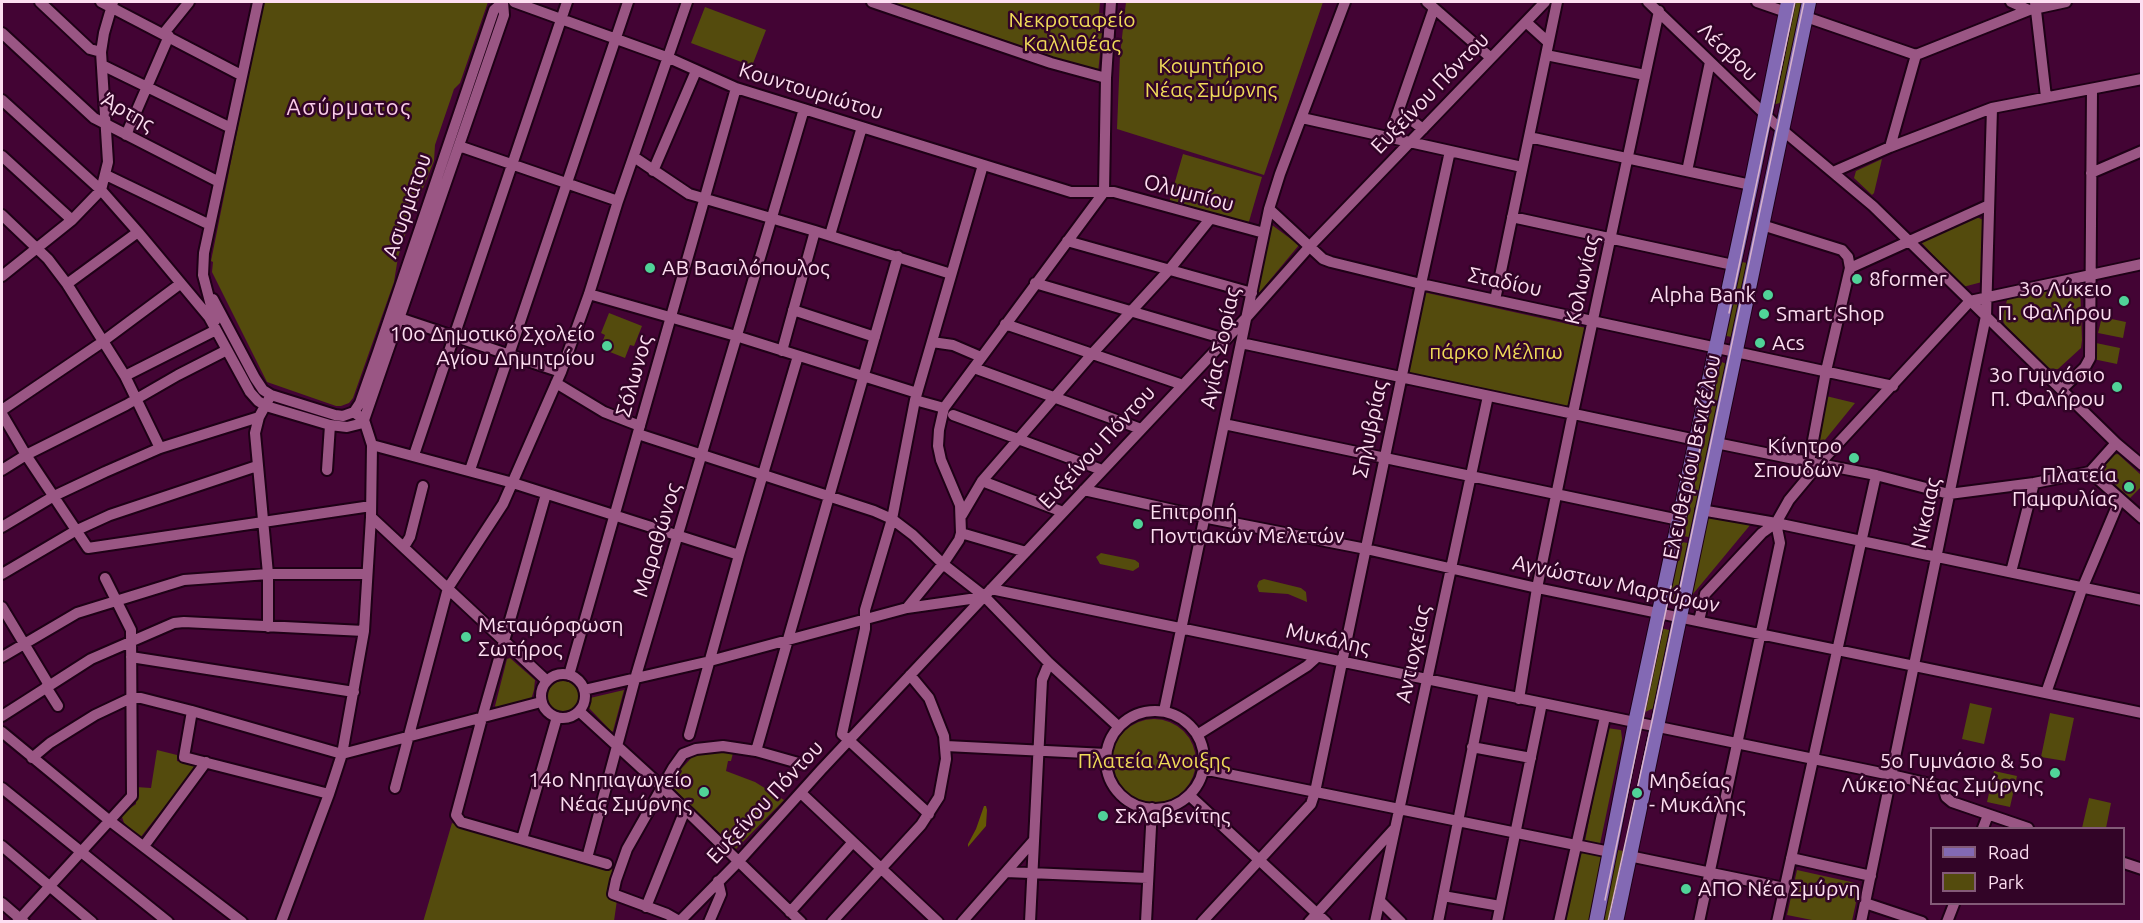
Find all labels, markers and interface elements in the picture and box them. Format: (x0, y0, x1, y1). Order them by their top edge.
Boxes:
park label: Νεκροταφείο Καλλιθέας (1009, 7, 1135, 57)
street label: Λέσβου (1693, 17, 1763, 87)
street label: Ευξείνου Πόντου (1366, 27, 1494, 159)
park label: Κοιμητήριο Νέας Σμύρνης (1145, 53, 1277, 103)
street label: Κουντουριώτου (736, 57, 886, 125)
street label: Άρτης (97, 87, 159, 137)
district label: Ασύρματος (286, 95, 412, 121)
street label: Ασυρμάτου (377, 150, 437, 262)
street label: Ολυμπίου (1141, 169, 1237, 217)
street label: Κολωνίας (1560, 233, 1604, 327)
place label: ΑΒ Βασιλόπουλος (662, 255, 830, 281)
marker: ΑΒ Βασιλόπουλος (643, 261, 657, 275)
street label: Σταδίου (1466, 262, 1544, 302)
place label: 8former (1869, 266, 1947, 292)
marker: 8former (1850, 272, 1864, 286)
place label: 3ο Λύκειο Π. Φαλήρου (1997, 276, 2112, 326)
place label: Alpha Bank (1650, 282, 1756, 308)
street label: Αγίας Σοφίας (1195, 285, 1245, 411)
marker: Alpha Bank (1761, 288, 1775, 302)
marker: 3ο Λύκειο Π. Φαλήρου (2117, 294, 2131, 308)
place label: Smart Shop (1776, 301, 1885, 327)
marker: Smart Shop (1757, 307, 1771, 321)
place label: 10ο Δημοτικό Σχολείο Αγίου Δημητρίου (390, 321, 595, 371)
place label: Acs (1772, 330, 1805, 356)
street label: Σόλωνος (610, 332, 658, 420)
marker: Acs (1753, 336, 1767, 350)
marker: 10ο Δημοτικό Σχολείο Αγίου Δημητρίου (600, 339, 614, 353)
park label: πάρκο Μέλπω (1429, 339, 1563, 365)
street label: Ελευθερίου Βενιζέλου (1658, 352, 1726, 562)
place label: 3ο Γυμνάσιο Π. Φαλήρου (1989, 362, 2105, 412)
street label: Σηλυβρίας (1347, 378, 1393, 480)
street label: Ευξείνου Πόντου (1033, 380, 1161, 514)
marker: 3ο Γυμνάσιο Π. Φαλήρου (2110, 380, 2124, 394)
place label: Κίνητρο Σπουδών (1754, 433, 1842, 483)
marker: Κίνητρο Σπουδών (1847, 451, 1861, 465)
place label: Πλατεία Παμφυλίας (2012, 462, 2117, 512)
street label: Νίκαιας (1906, 475, 1946, 551)
street label: Μαραθώνος (628, 480, 686, 600)
marker: Πλατεία Παμφυλίας (2122, 480, 2136, 494)
place label: Επιτροπή Ποντιακών Μελετών (1150, 499, 1344, 549)
marker: Επιτροπή Ποντιακών Μελετών (1131, 517, 1145, 531)
street label: Αγνώστων Μαρτύρων (1510, 550, 1722, 618)
street label: Αντιοχείας (1390, 603, 1436, 705)
place label: Μεταμόρφωση Σωτήρος (478, 612, 624, 662)
street label: Μυκάλης (1283, 618, 1373, 660)
marker: Μεταμόρφωση Σωτήρος (459, 630, 473, 644)
street label: Ευξείνου Πόντου (701, 735, 829, 869)
park label: Πλατεία Άνοιξης (1078, 748, 1230, 774)
place label: 5ο Γυμνάσιο & 5ο Λύκειο Νέας Σμύρνης (1842, 748, 2043, 798)
marker: 5ο Γυμνάσιο & 5ο Λύκειο Νέας Σμύρνης (2048, 766, 2062, 780)
place label: 14ο Νηπιαγωγείο Νέας Σμύρνης (528, 767, 692, 817)
place label: Μηδείας - Μυκάλης (1649, 768, 1746, 818)
marker: 14ο Νηπιαγωγείο Νέας Σμύρνης (697, 785, 711, 799)
marker: Μηδείας - Μυκάλης (1630, 786, 1644, 800)
place label: Σκλαβενίτης (1115, 803, 1230, 829)
marker: Σκλαβενίτης (1096, 809, 1110, 823)
legend (1930, 827, 2125, 905)
text: Road (1988, 842, 2030, 862)
text: Park (1988, 872, 2024, 892)
place label: ΑΠΟ Νέα Σμύρνη (1698, 876, 1860, 902)
marker: ΑΠΟ Νέα Σμύρνη (1679, 882, 1693, 896)

